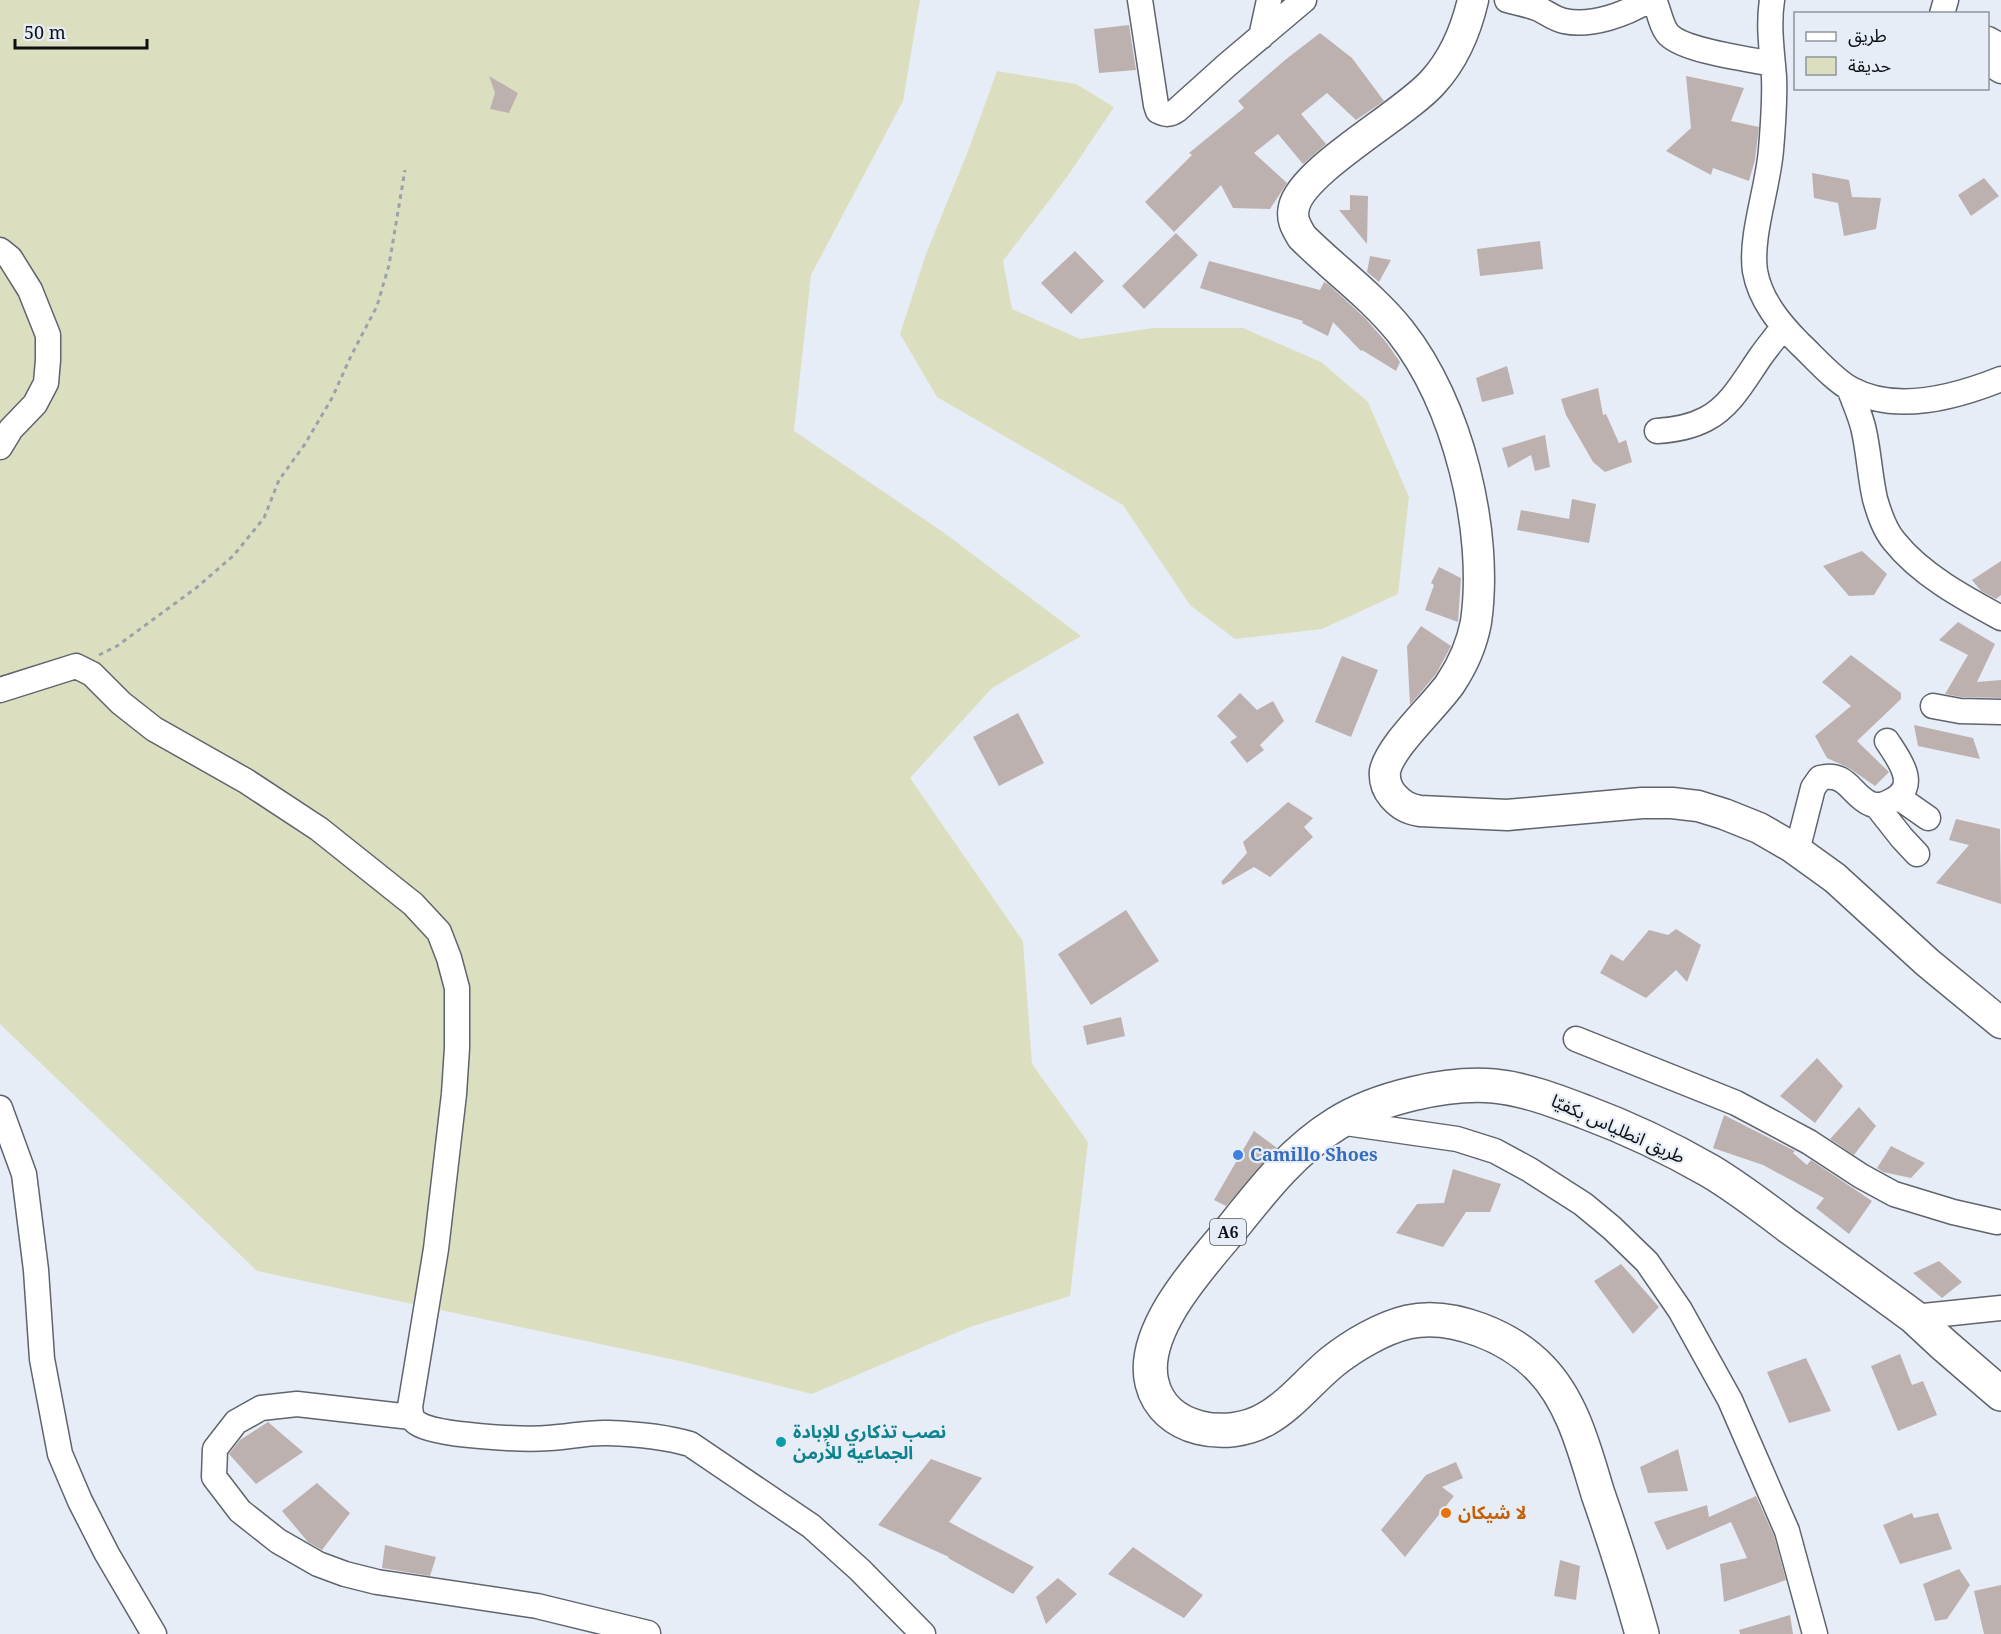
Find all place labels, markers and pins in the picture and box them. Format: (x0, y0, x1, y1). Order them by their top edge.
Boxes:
place label: Camillo Shoes (1250, 1142, 1378, 1166)
marker: Camillo Shoes (1231, 1148, 1245, 1162)
place label: نصب تذكاري للإبادة الجماعية للأرمن (793, 1419, 946, 1464)
marker: نصب تذكاري للإبادة الجماعية للأرمن (774, 1435, 788, 1449)
place label: لا شيكان (1458, 1500, 1527, 1524)
marker: لا شيكان (1439, 1506, 1453, 1520)

